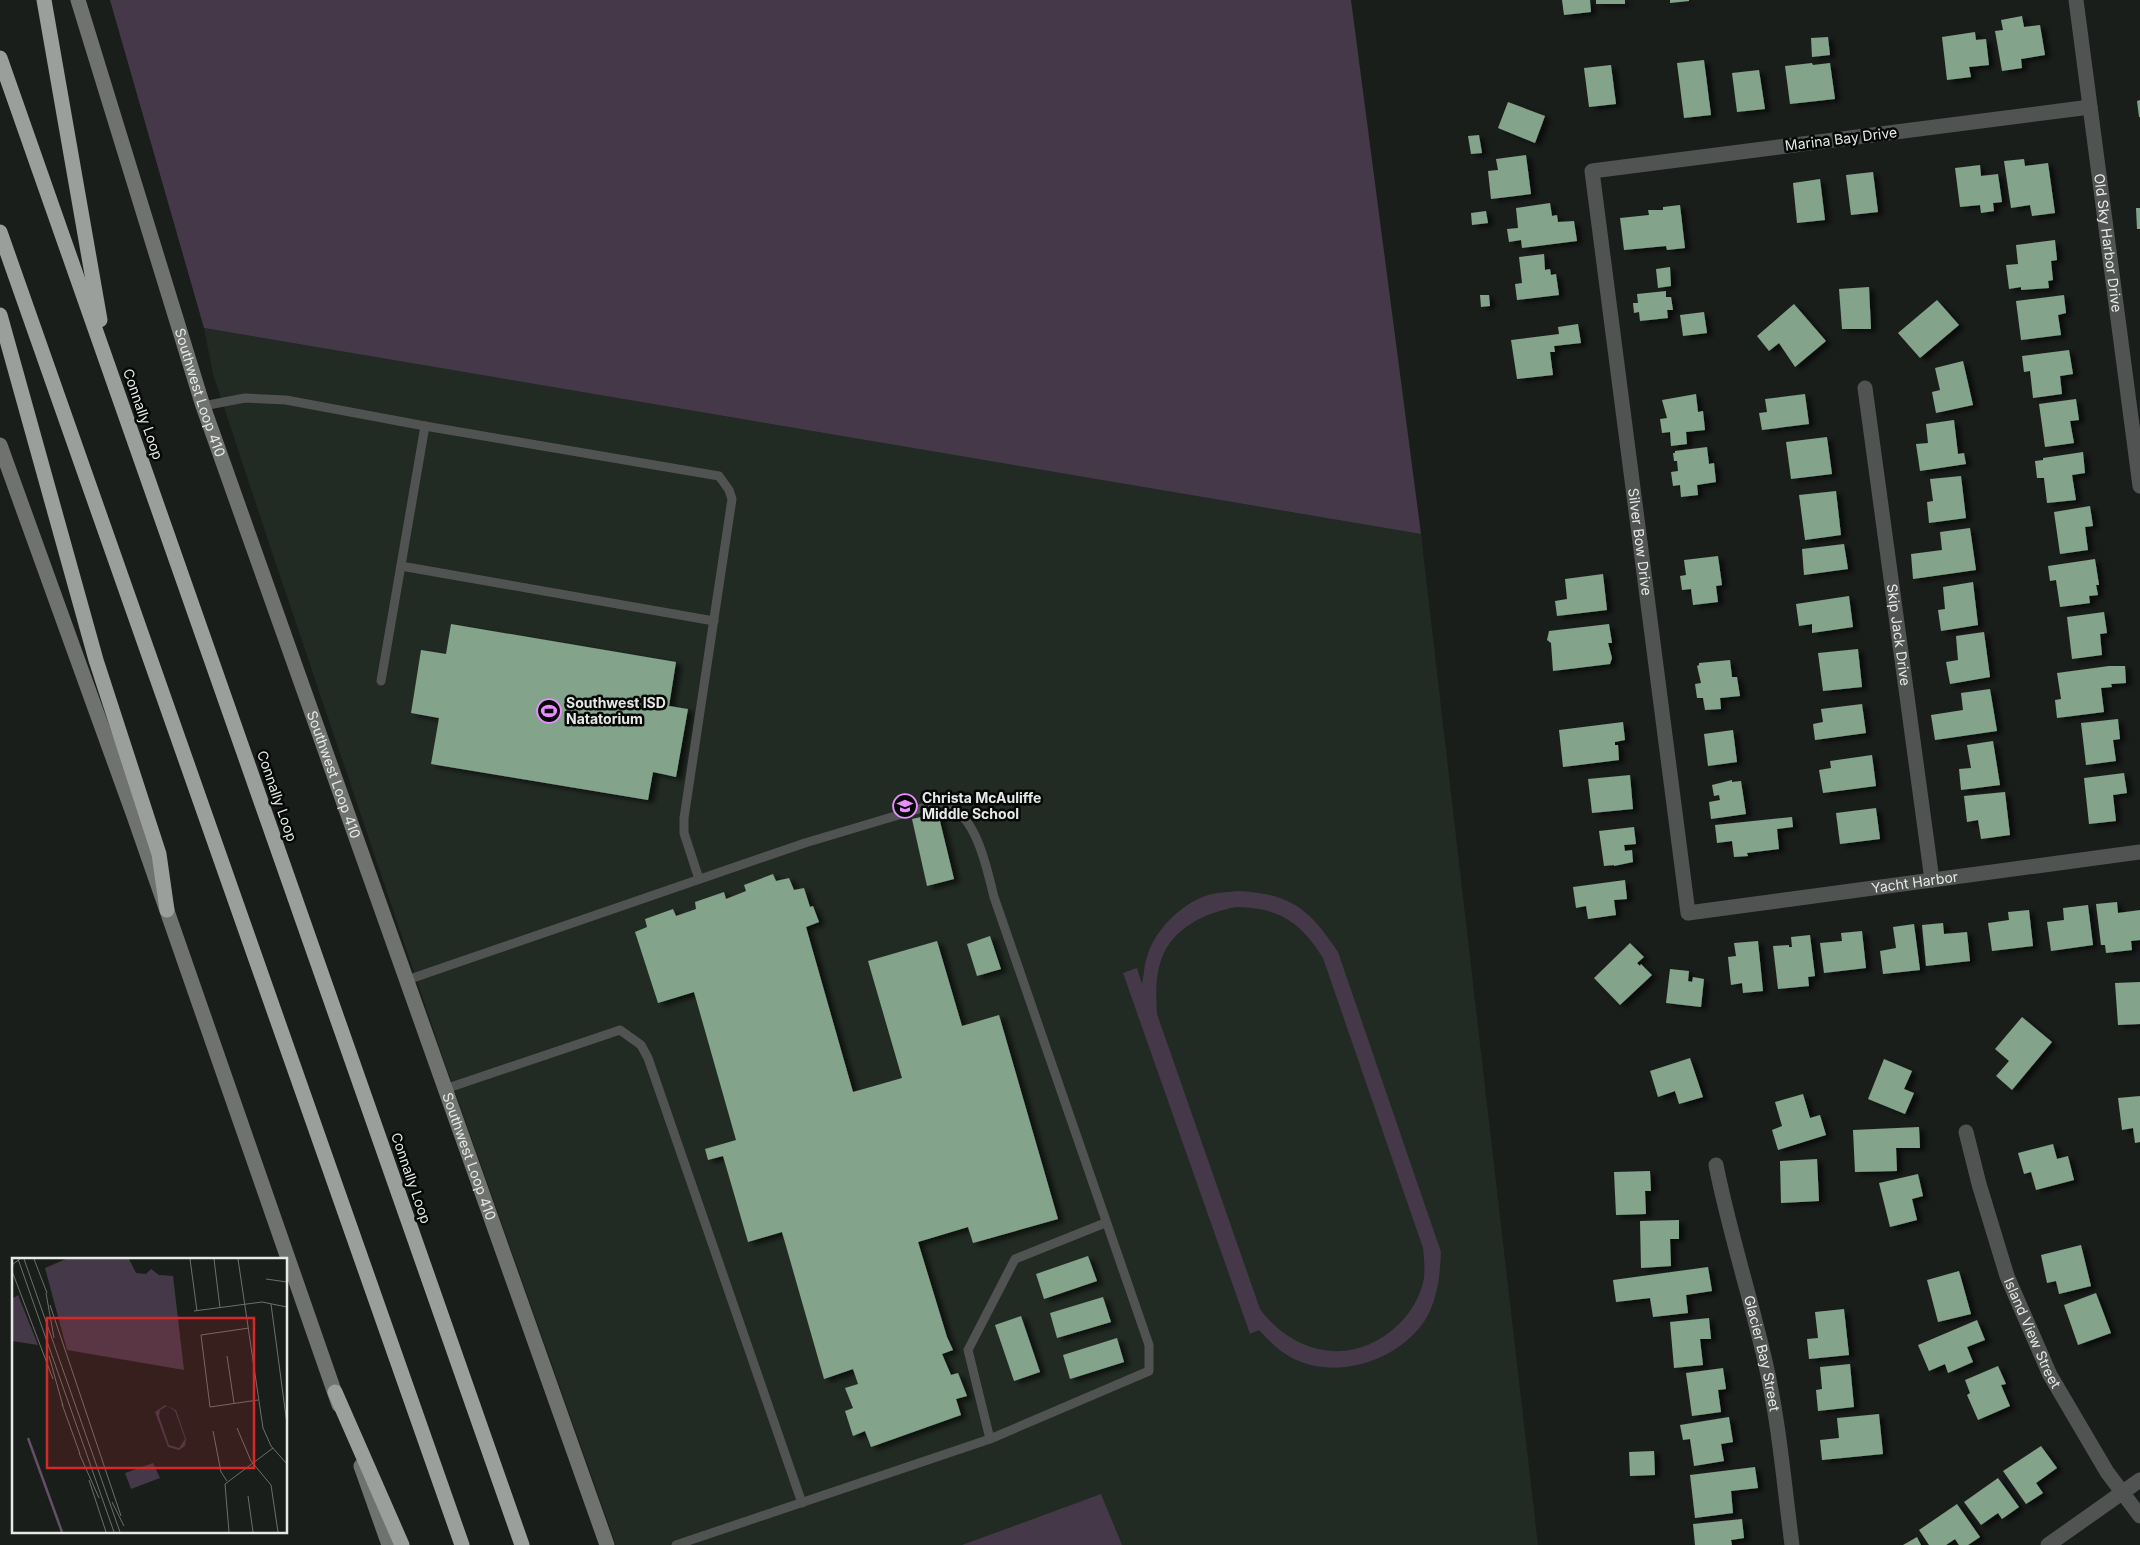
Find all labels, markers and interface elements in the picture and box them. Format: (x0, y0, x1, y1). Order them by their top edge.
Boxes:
street label: Marina Bay Drive (1784, 123, 1898, 154)
street label: Old Sky Harbor Drive (2091, 172, 2126, 313)
street label: Southwest Loop 410 (172, 326, 229, 459)
street label: Connally Loop (120, 366, 167, 462)
street label: Silver Bow Drive (1625, 487, 1656, 597)
street label: Skip Jack Drive (1884, 583, 1914, 687)
place label: Southwest ISD Natatorium (566, 694, 666, 727)
sports icon: Southwest ISD Natatorium (536, 698, 562, 724)
street label: Southwest Loop 410 (304, 708, 365, 841)
street label: Connally Loop (254, 748, 301, 844)
place label: Christa McAuliffe Middle School (922, 789, 1041, 822)
school or university icon: Christa McAuliffe Middle School (892, 793, 918, 819)
street label: Yacht Harbor (1870, 868, 1959, 896)
street label: Southwest Loop 410 (439, 1090, 500, 1222)
street label: Connally Loop (388, 1130, 435, 1226)
inset map (12, 1258, 288, 1532)
street label: Island View Street (2001, 1275, 2065, 1391)
street label: Glacier Bay Street (1741, 1293, 1784, 1413)

